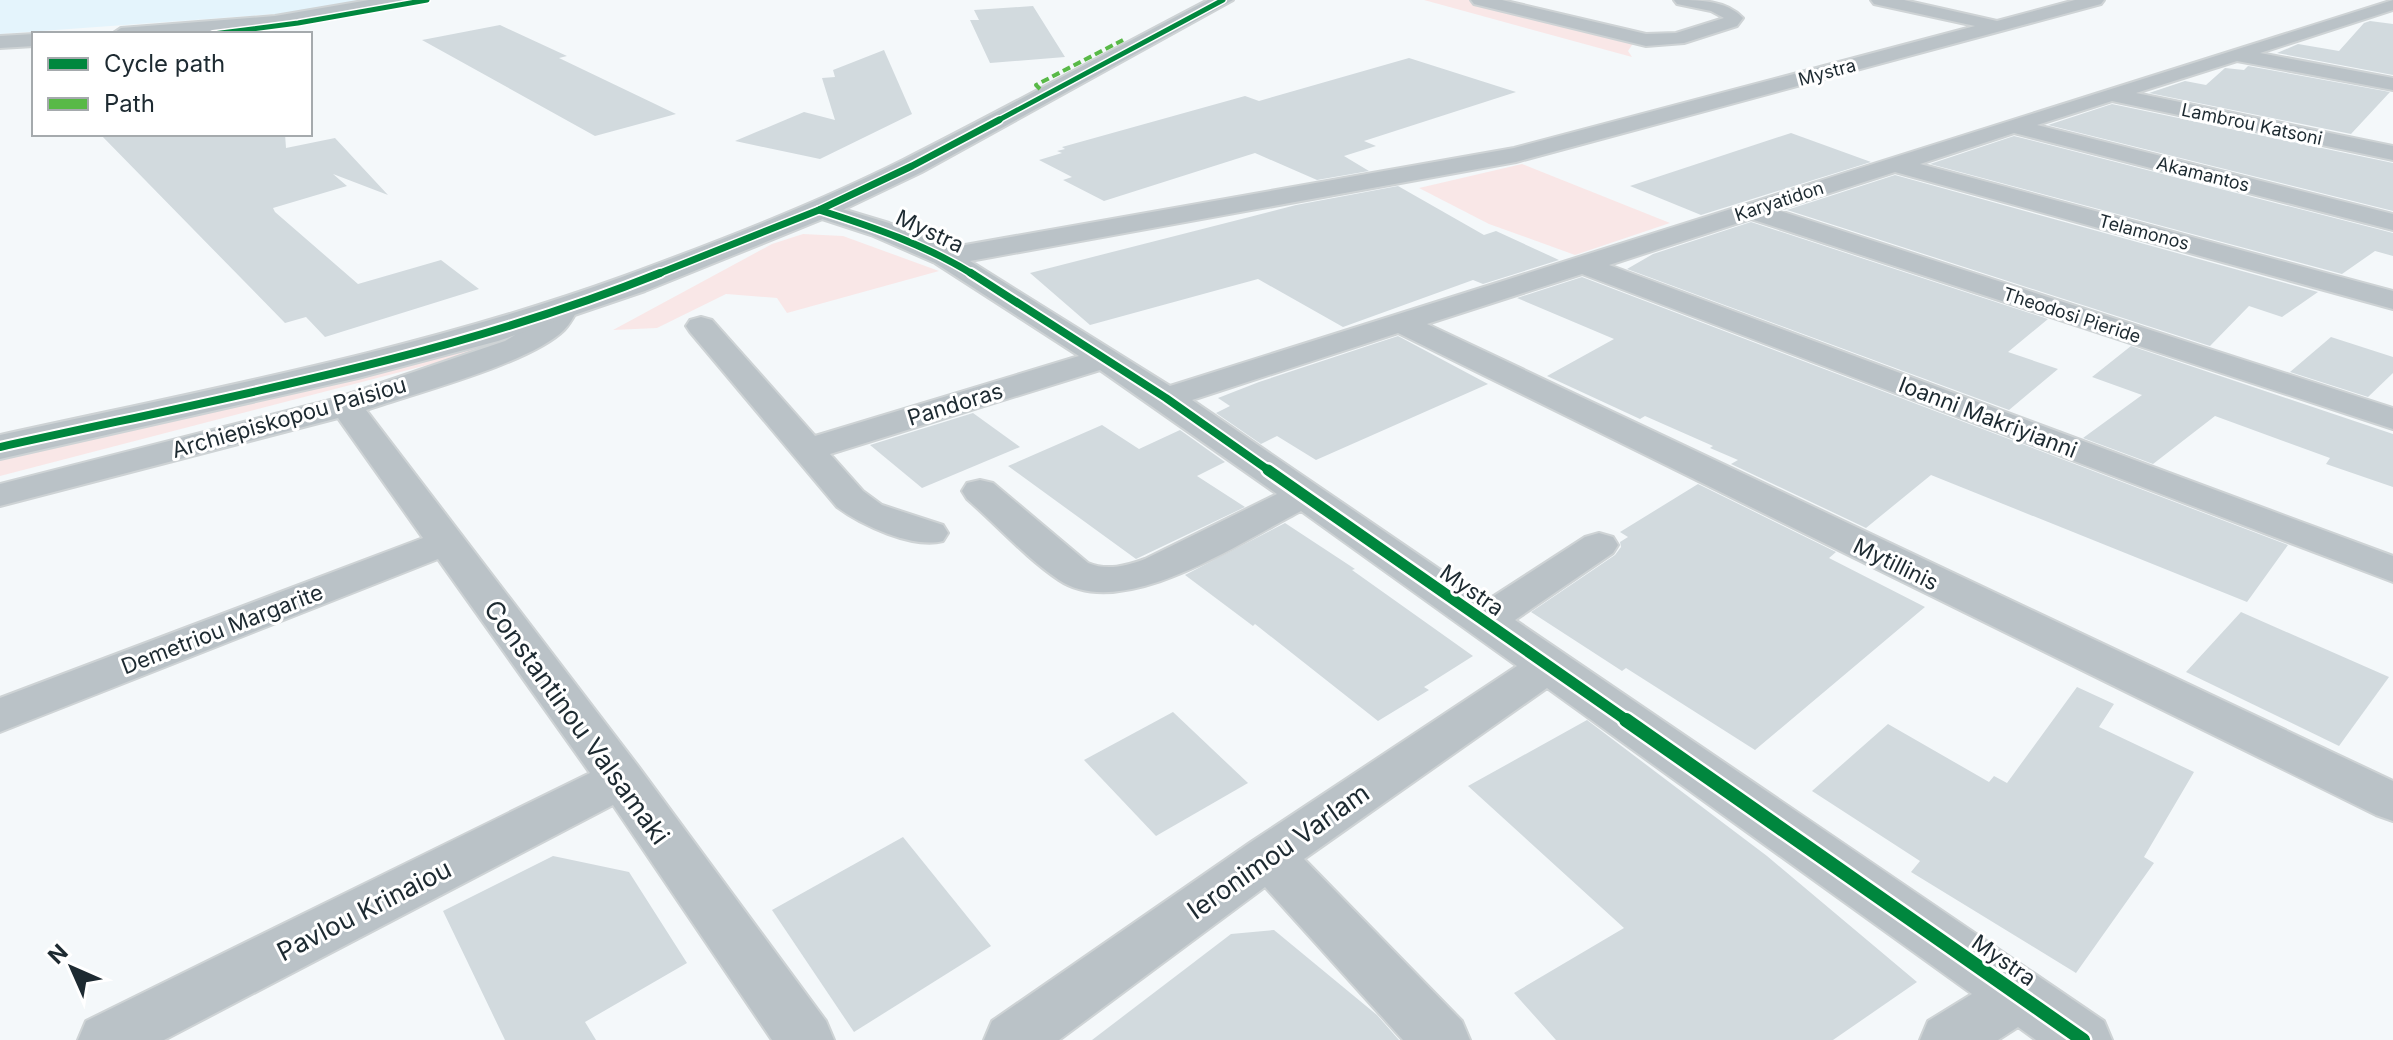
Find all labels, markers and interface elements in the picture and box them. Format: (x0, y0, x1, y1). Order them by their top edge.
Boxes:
legend (32, 32, 312, 136)
text: Cycle path (104, 49, 225, 78)
street label: Mystra (1796, 54, 1858, 90)
text: Path (104, 89, 155, 118)
street label: Lambrou Katsoni (2180, 99, 2324, 149)
street label: Akamantos (2154, 152, 2252, 196)
street label: Karyatidon (1732, 177, 1826, 225)
street label: Mystra (892, 204, 968, 258)
street label: Telamonos (2097, 210, 2191, 254)
street label: Theodosi Pieride (2000, 283, 2144, 347)
street label: Archiepiskopou Paisiou (169, 371, 409, 463)
street label: Ioanni Makriyianni (1895, 371, 2081, 463)
street label: Pandoras (904, 377, 1006, 431)
street label: Mytillinis (1849, 532, 1943, 596)
street label: Mystra (1435, 559, 1509, 621)
street label: Demetriou Margarite (117, 579, 327, 679)
street label: Constantinou Valsamaki (478, 594, 676, 850)
street label: Ieronimou Varlam (1181, 777, 1375, 925)
street label: Pavlou Krinaiou (272, 853, 456, 967)
north arrow (32, 928, 112, 1008)
street label: Mystra (1967, 929, 2041, 991)
text: N (43, 939, 73, 969)

